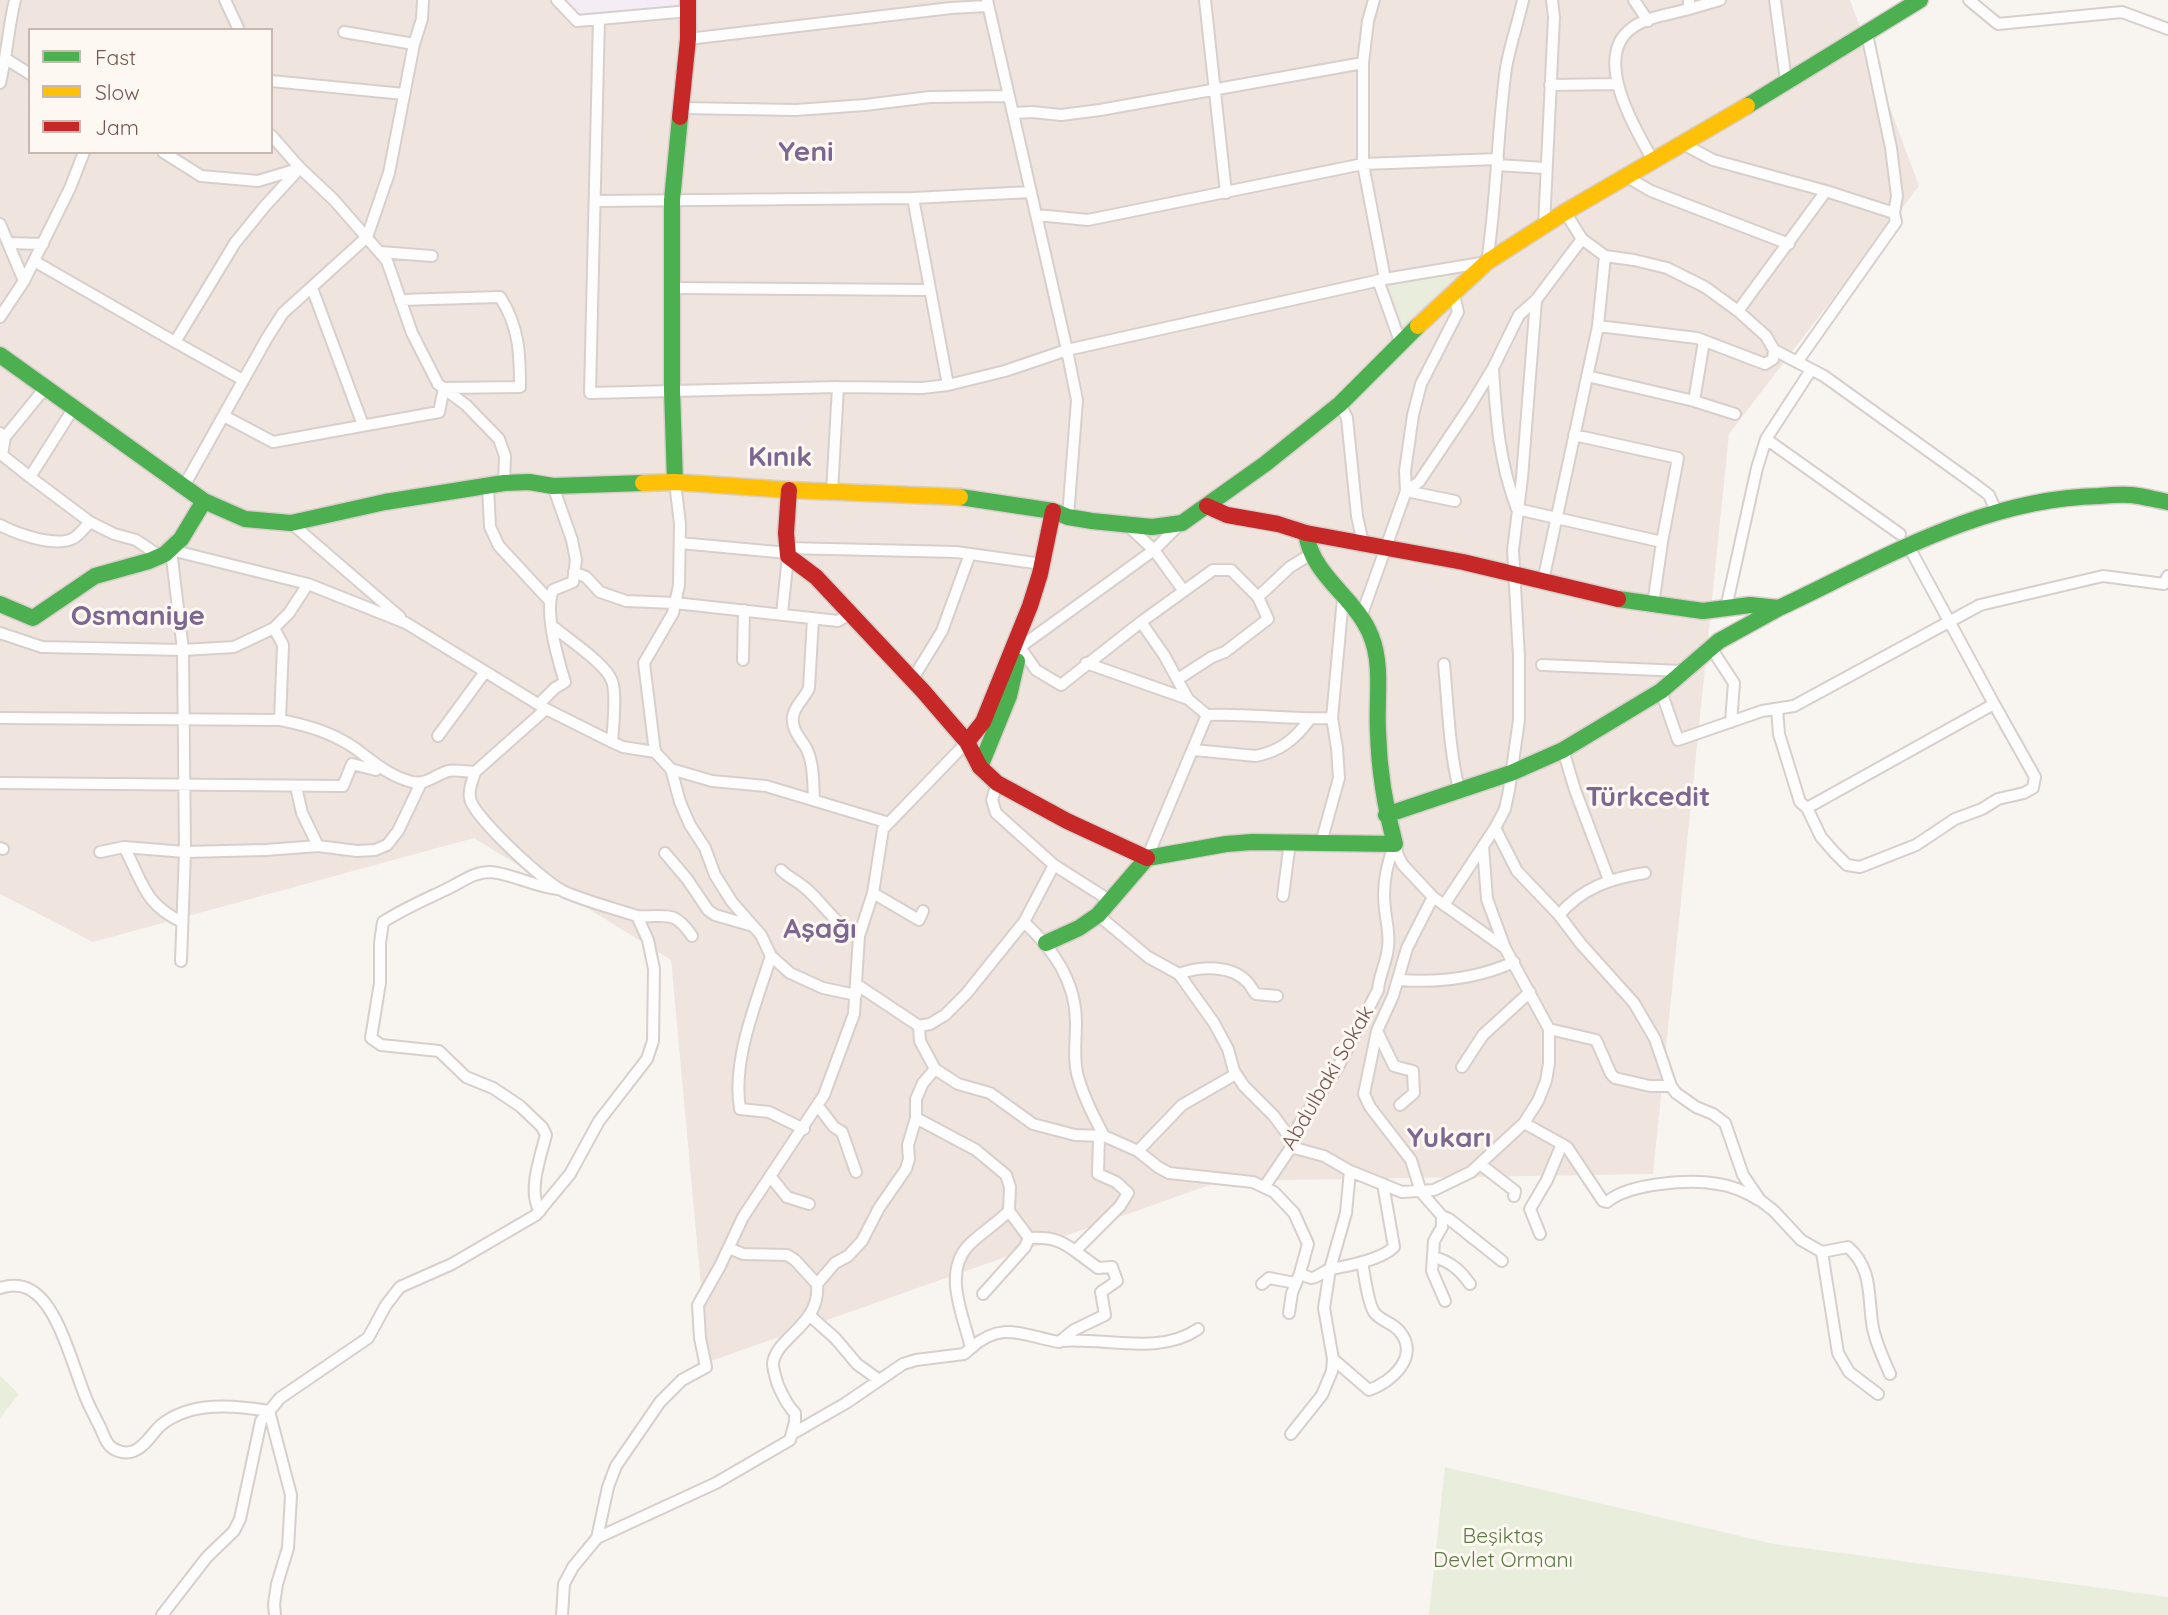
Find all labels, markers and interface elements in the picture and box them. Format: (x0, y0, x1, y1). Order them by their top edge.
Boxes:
legend (28, 28, 273, 154)
text: Fast (95, 44, 136, 70)
text: Slow (95, 79, 140, 105)
text: Jam (95, 114, 139, 140)
district label: Yeni (778, 136, 834, 170)
district label: Kınık (748, 441, 812, 475)
district label: Osmaniye (71, 600, 205, 634)
district label: Türkcedit (1586, 781, 1710, 815)
district label: Aşağı (783, 913, 857, 947)
street label: Abdulbaki Sokak (1276, 1001, 1380, 1155)
district label: Yukarı (1407, 1122, 1491, 1156)
park label: Beşiktaş Devlet Ormanı (1433, 1524, 1573, 1574)

